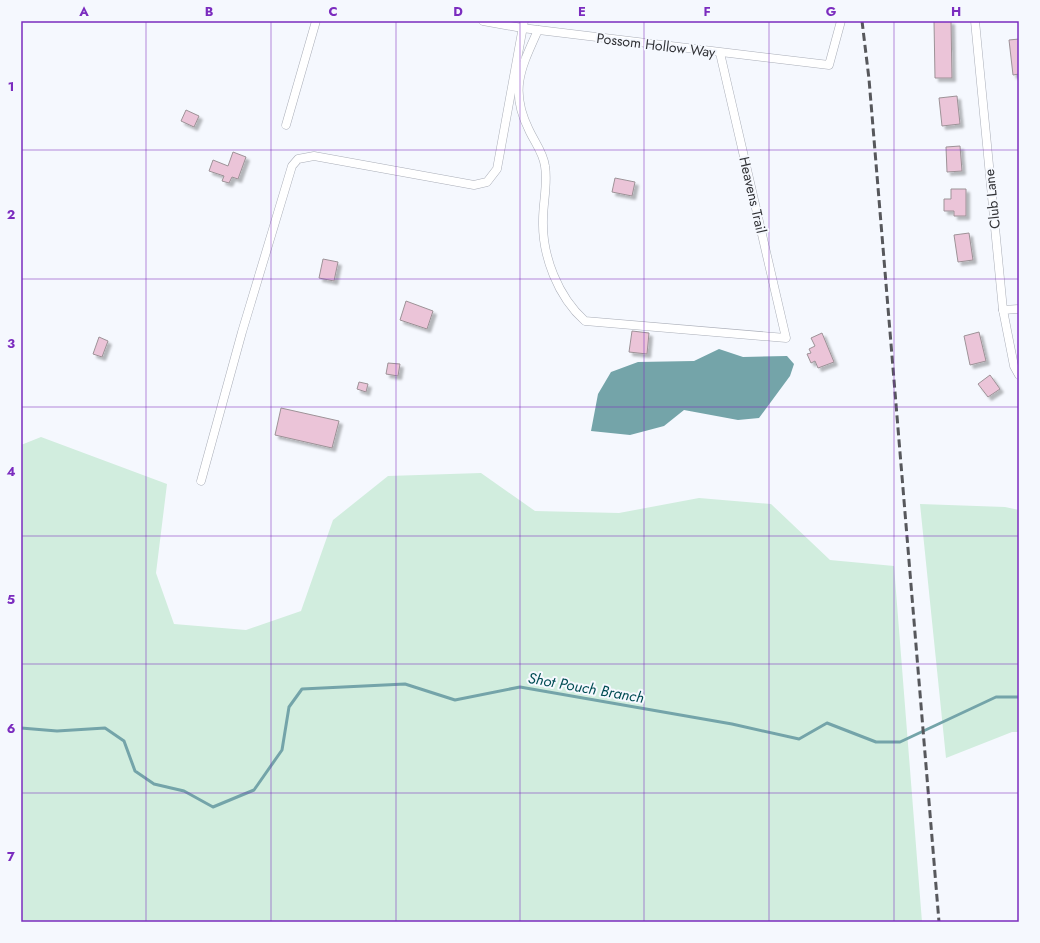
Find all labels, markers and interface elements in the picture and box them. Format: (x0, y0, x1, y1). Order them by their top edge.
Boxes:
text: A (78, 2, 89, 21)
text: B (205, 2, 214, 21)
text: C (328, 2, 338, 21)
text: D (453, 2, 463, 21)
text: E (578, 2, 586, 21)
text: F (703, 2, 711, 21)
text: G (826, 2, 837, 21)
text: H (951, 2, 961, 21)
street label: Possom Hollow Way (595, 28, 717, 62)
text: 1 (8, 77, 14, 96)
street label: Heavens Trail (734, 155, 772, 235)
street label: Club Lane (979, 168, 1005, 230)
text: 2 (7, 205, 15, 224)
text: 3 (7, 334, 15, 353)
text: 4 (6, 462, 16, 481)
text: 5 (7, 590, 15, 609)
water label: Shot Pouch Branch (526, 667, 646, 709)
text: 6 (7, 719, 16, 738)
text: 7 (7, 847, 15, 866)

